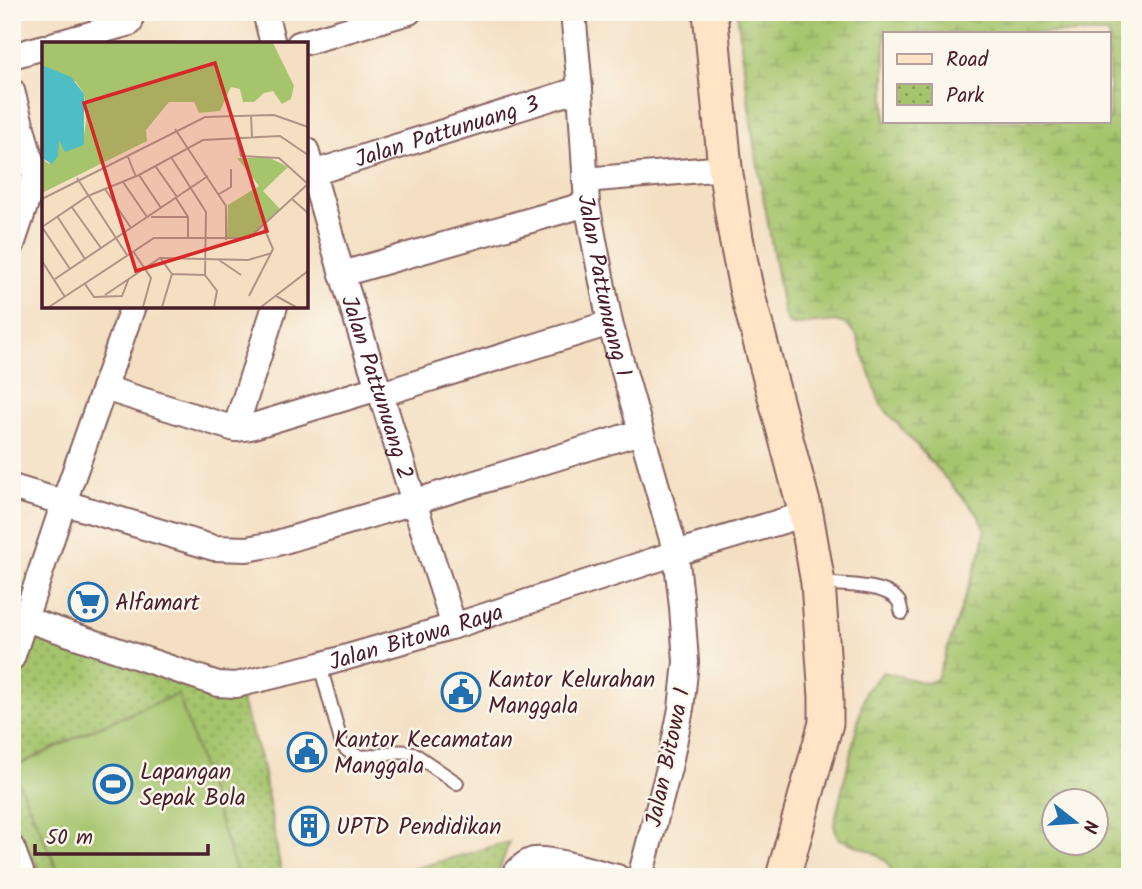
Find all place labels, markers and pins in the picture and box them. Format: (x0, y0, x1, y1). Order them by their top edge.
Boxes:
supermarket icon: Alfamart (67, 581, 109, 623)
place label: Alfamart (115, 586, 201, 622)
place label: Kantor Kelurahan Manggala (488, 663, 655, 725)
public building icon: Kantor Kelurahan Manggala (440, 671, 482, 713)
place label: Kantor Kecamatan Manggala (334, 723, 513, 785)
public building icon: Kantor Kecamatan Manggala (286, 731, 328, 773)
place label: Lapangan Sepak Bola (140, 755, 246, 817)
sports icon: Lapangan Sepak Bola (92, 763, 134, 805)
building icon: UPTD Pendidikan (288, 805, 330, 847)
place label: UPTD Pendidikan (336, 810, 501, 846)

